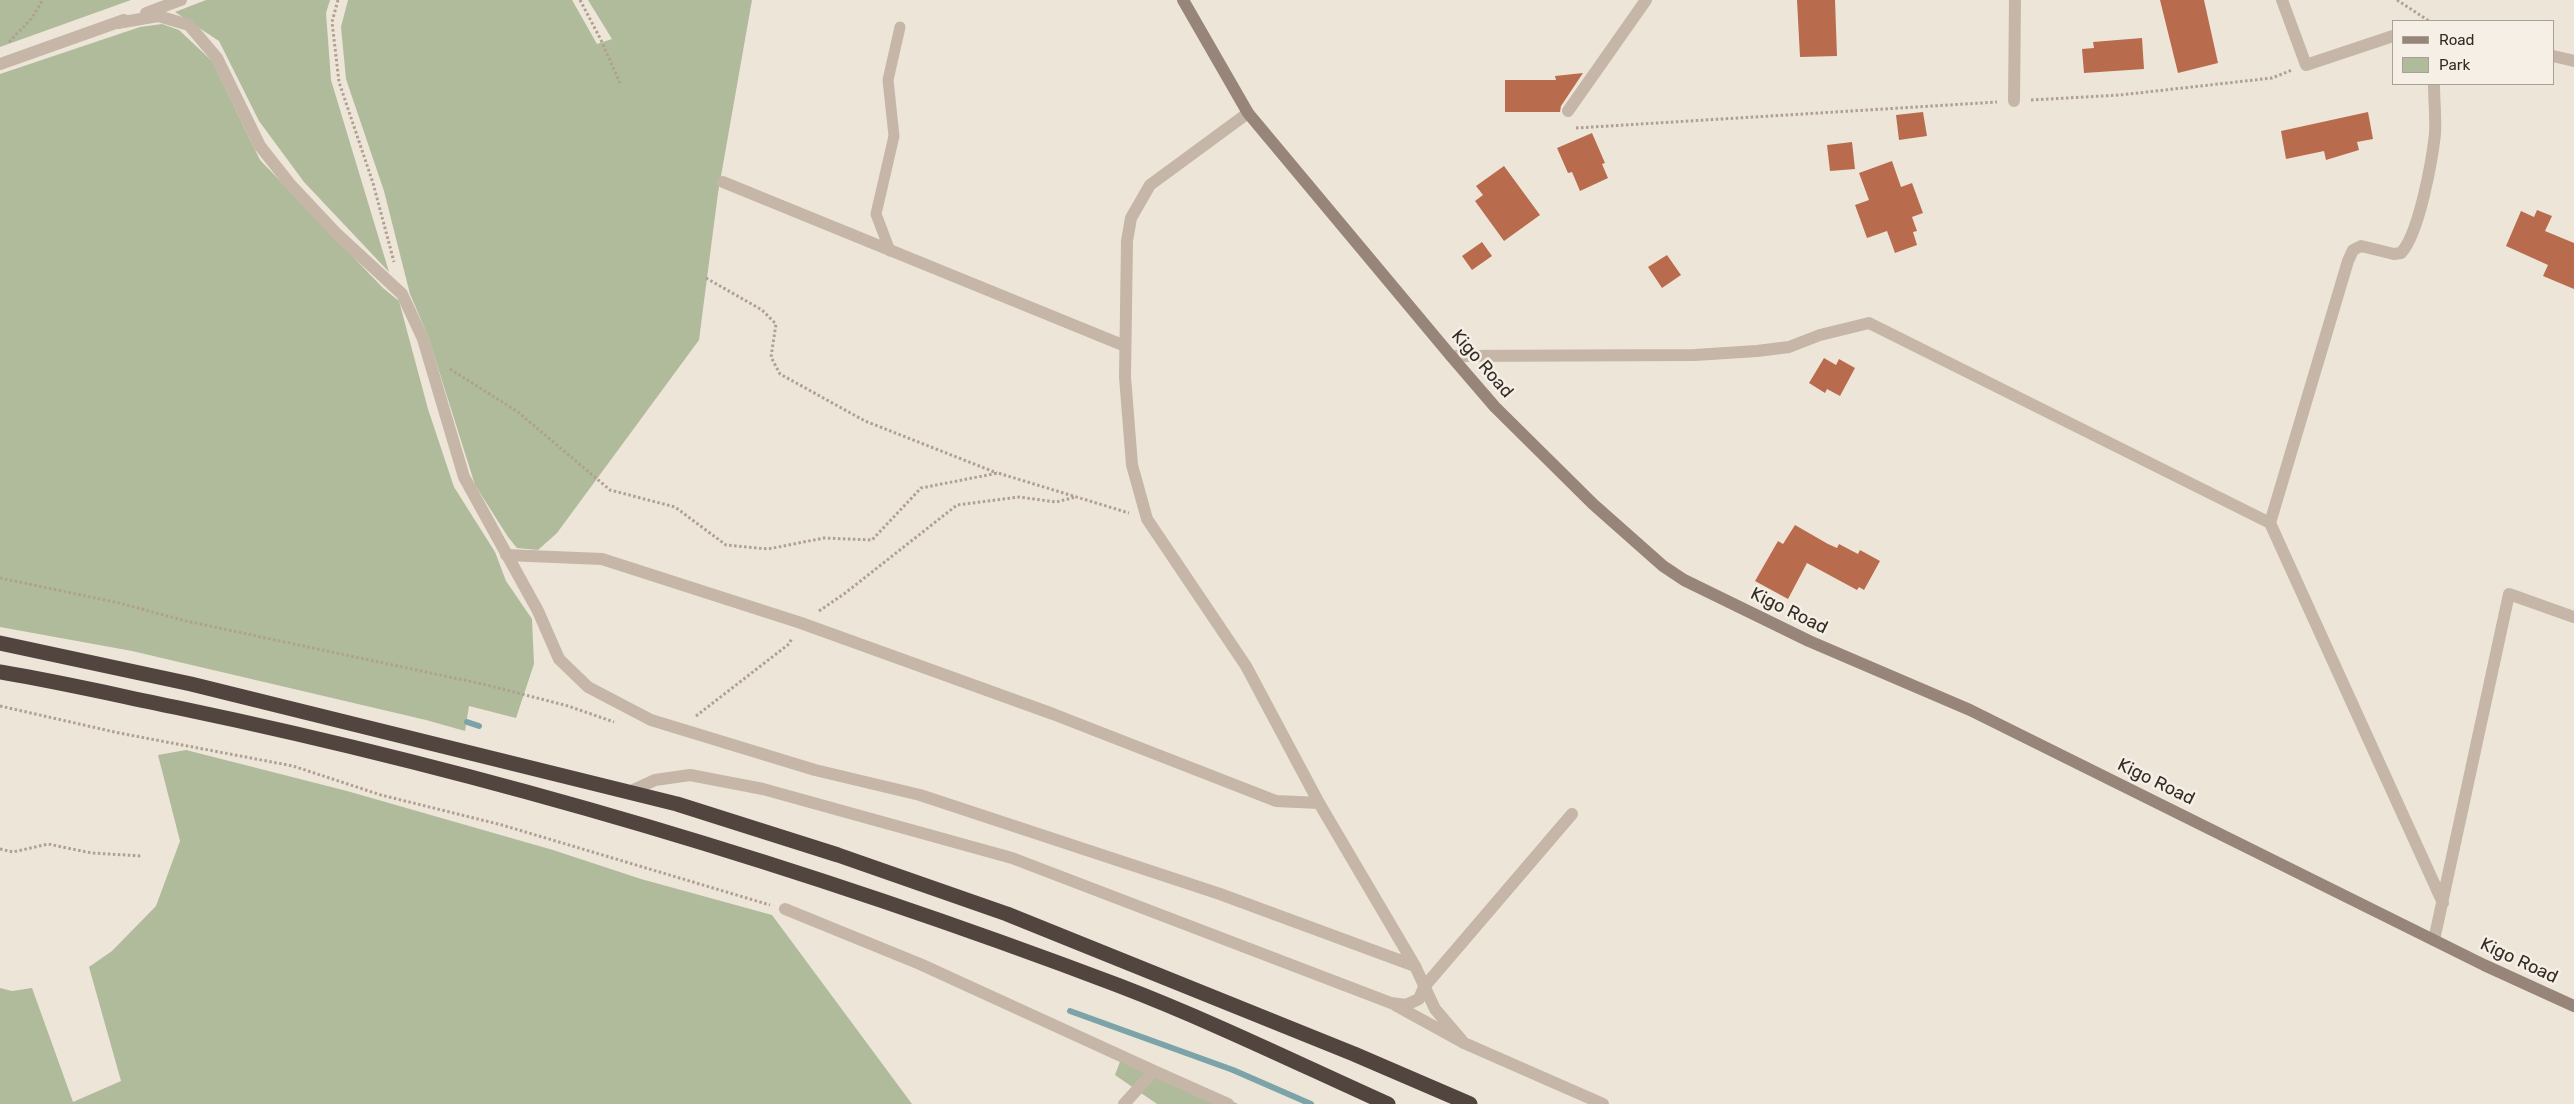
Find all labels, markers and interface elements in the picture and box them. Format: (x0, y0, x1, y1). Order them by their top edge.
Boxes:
legend (2392, 20, 2554, 85)
text: Road (2439, 31, 2475, 49)
text: Park (2439, 56, 2470, 74)
street label: Kigo Road (1447, 325, 1517, 403)
street label: Kigo Road (1747, 583, 1831, 639)
street label: Kigo Road (2114, 754, 2198, 810)
street label: Kigo Road (2477, 934, 2561, 988)

